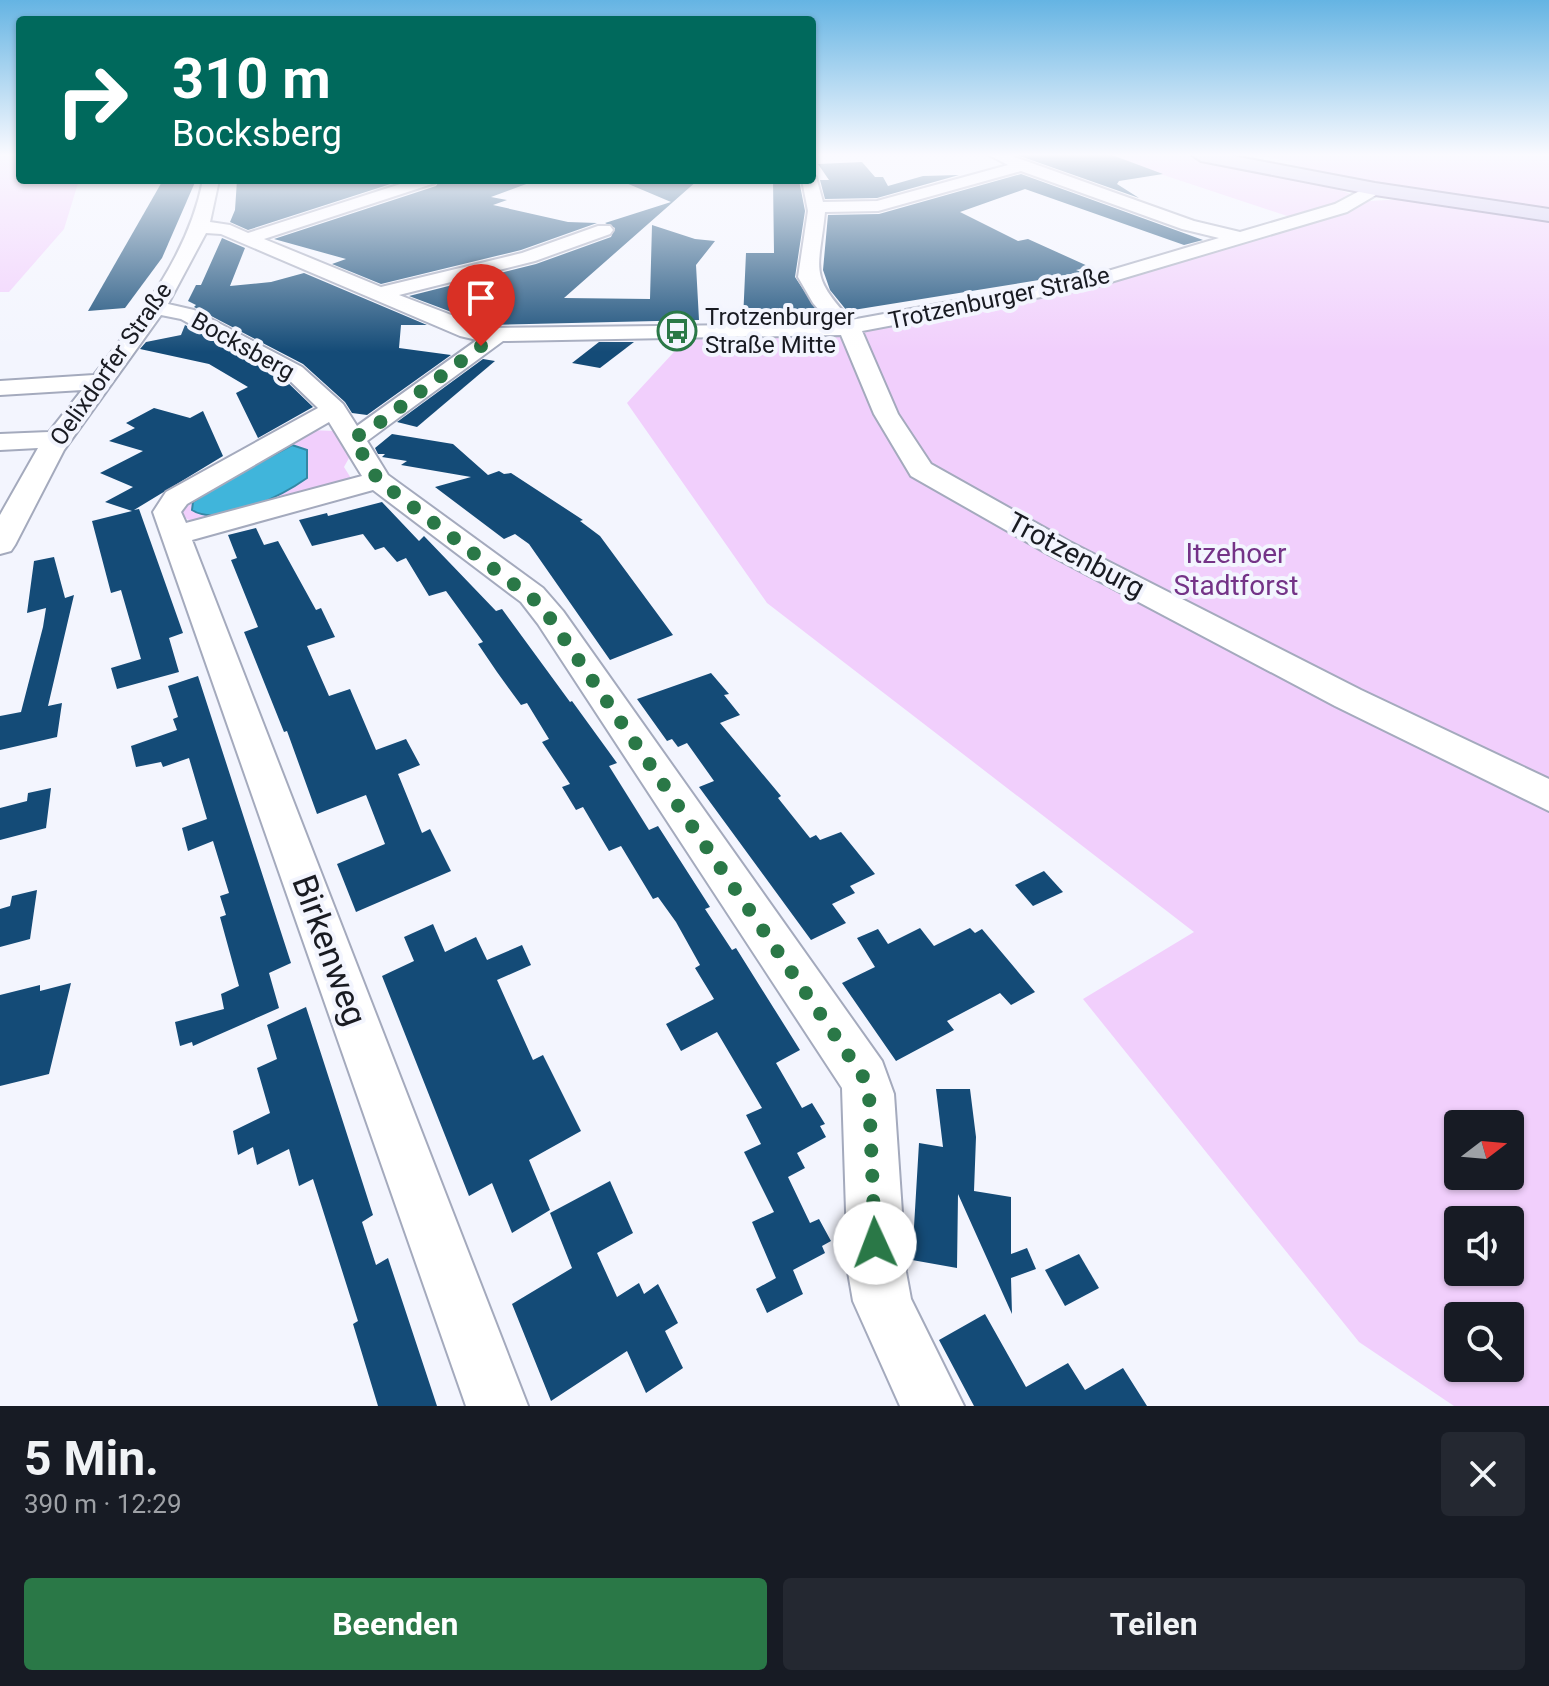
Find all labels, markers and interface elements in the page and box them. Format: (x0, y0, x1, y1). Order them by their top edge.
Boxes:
text: 310 m (172, 46, 331, 112)
icon: right (40, 48, 144, 152)
text: Bocksberg (172, 113, 342, 155)
street label: Trotzenburger Straße (886, 261, 1112, 335)
pin (447, 264, 515, 346)
icon: arrive (459, 276, 503, 320)
street label: Oelixdorfer Straße (44, 277, 178, 451)
place label: Trotzenburger Straße Mitte (705, 303, 855, 359)
street label: Bocksberg (187, 306, 299, 386)
bus stop icon: Trotzenburger Straße Mitte (656, 310, 698, 352)
street label: Trotzenburg (1002, 505, 1150, 605)
park label: Itzehoer Stadtforst (1174, 537, 1298, 602)
street label: Birkenweg (284, 869, 376, 1031)
north arrow (1444, 1110, 1524, 1190)
map controls (1444, 1110, 1524, 1382)
position arrow (833, 1201, 917, 1285)
button: sound (1444, 1206, 1524, 1286)
button: search (1444, 1302, 1524, 1382)
text: 5 Min. (24, 1430, 159, 1487)
button: close (1441, 1432, 1525, 1516)
text: 390 m · 12:29 (24, 1489, 182, 1519)
button: Beenden (24, 1578, 767, 1670)
button: Teilen (783, 1578, 1525, 1670)

